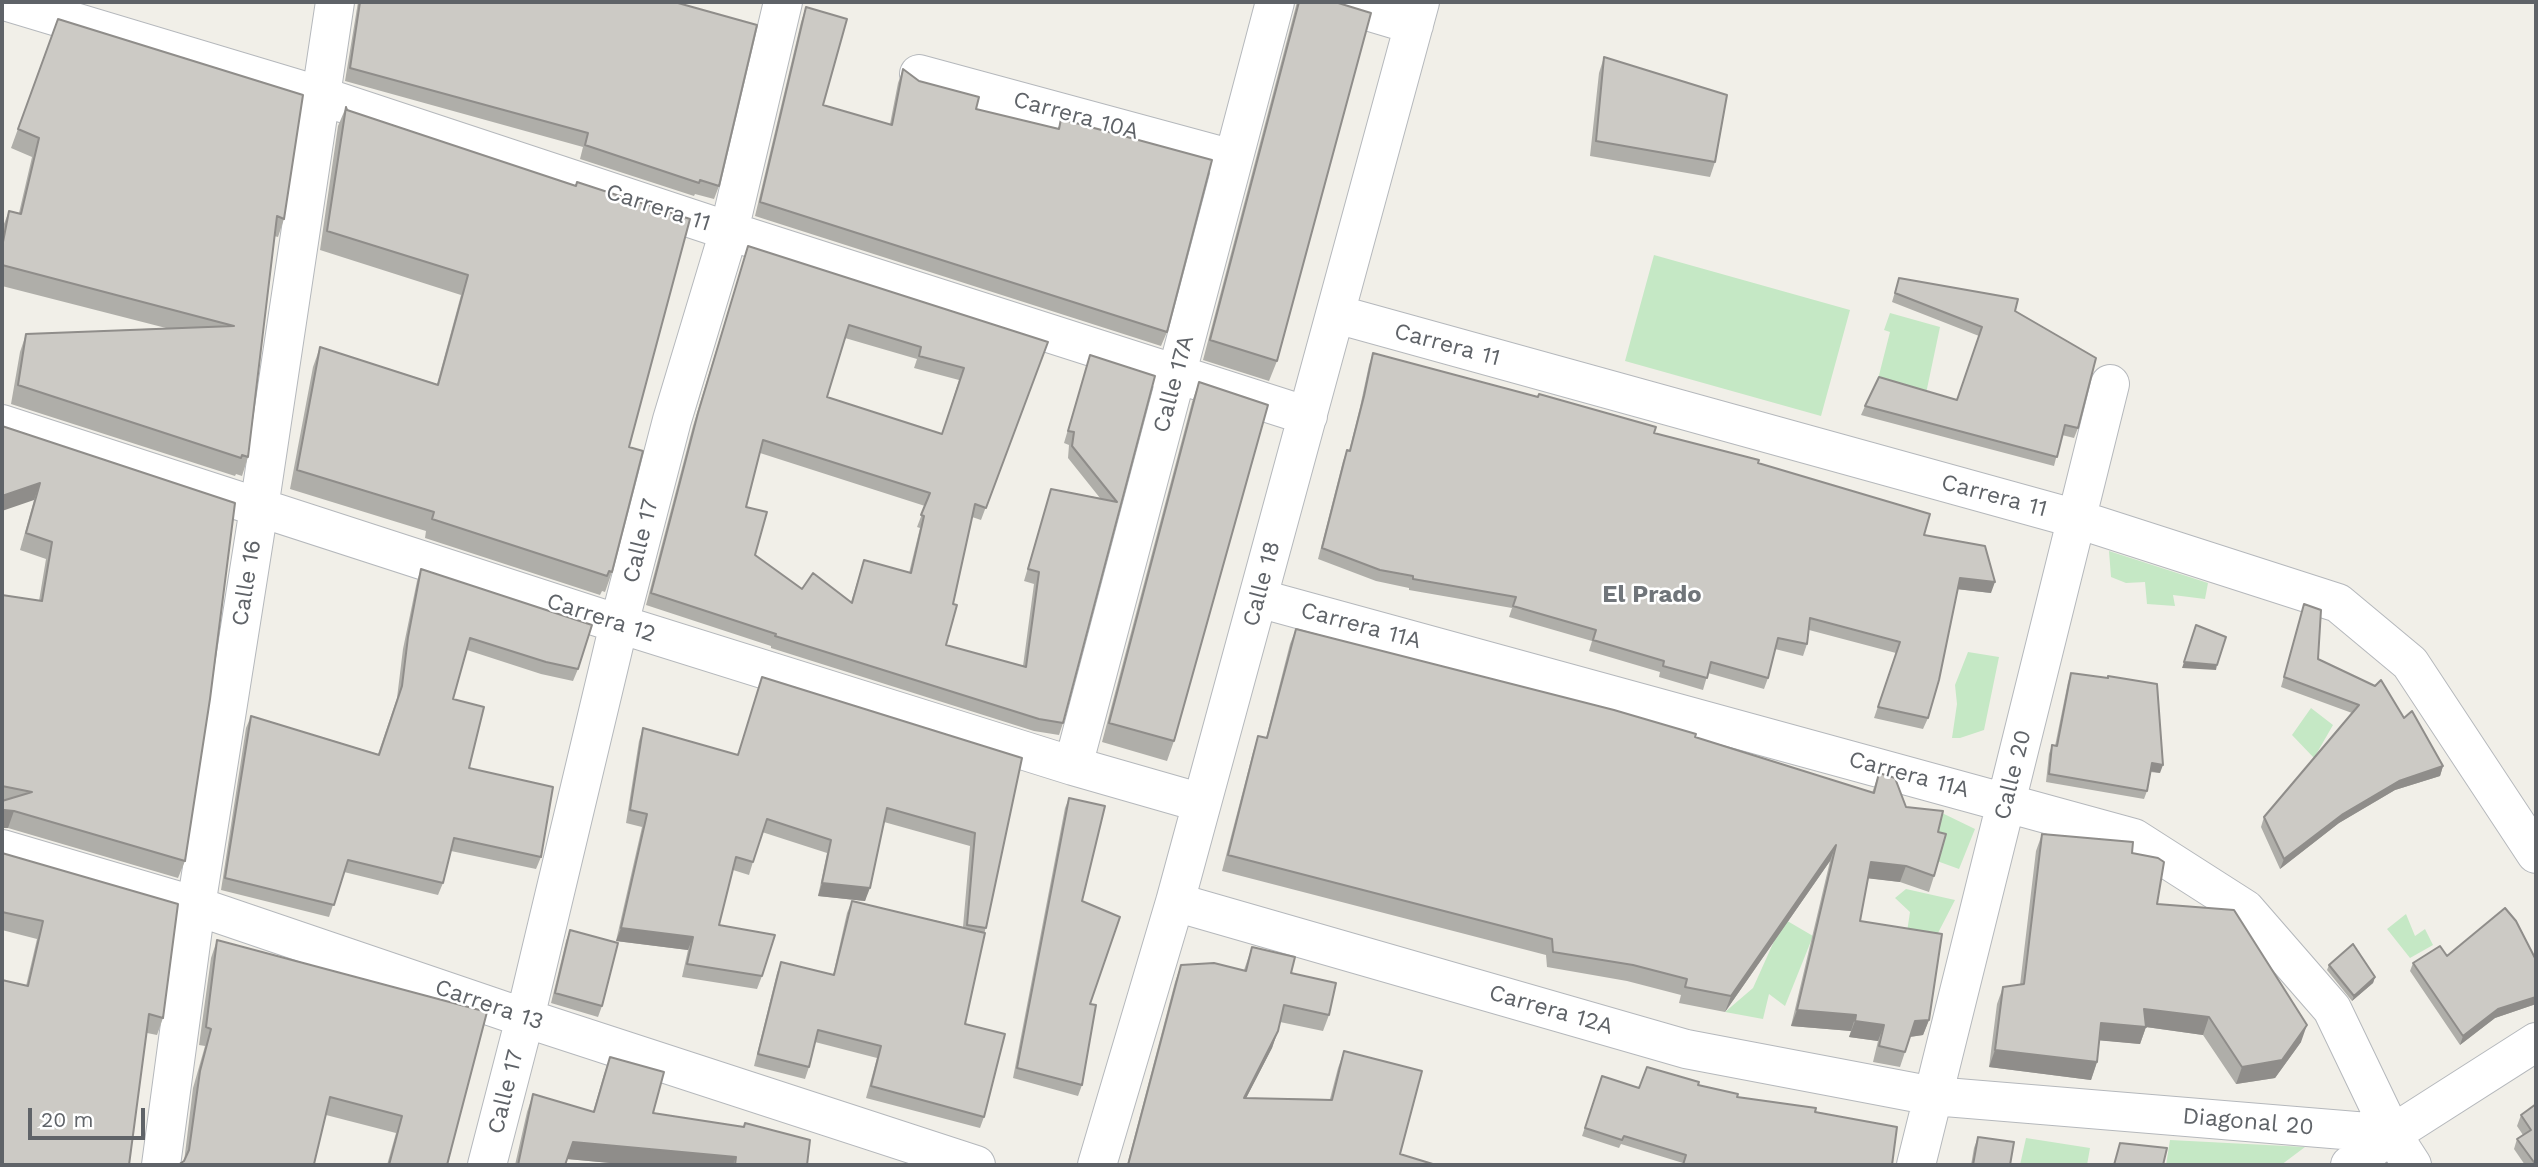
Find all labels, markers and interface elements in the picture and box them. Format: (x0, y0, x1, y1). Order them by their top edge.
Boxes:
street label: Carrera 10A (1010, 86, 1142, 146)
street label: Carrera 11 (602, 178, 714, 238)
street label: Carrera 11 (1391, 318, 1503, 372)
street label: Calle 17A (1148, 332, 1200, 436)
street label: Carrera 11 (1938, 469, 2050, 523)
street label: Calle 17 (617, 496, 665, 586)
street label: Calle 16 (227, 538, 267, 628)
street label: Calle 18 (1237, 538, 1287, 630)
district label: El Prado (1602, 581, 1702, 609)
street label: Carrera 12 (543, 587, 659, 649)
street label: Carrera 11A (1298, 597, 1424, 655)
street label: Calle 20 (1989, 727, 2037, 823)
street label: Carrera 11A (1846, 746, 1972, 804)
street label: Carrera 13 (431, 974, 547, 1036)
street label: Carrera 12A (1486, 979, 1616, 1041)
street label: Calle 17 (482, 1047, 530, 1137)
scale bar (32, 1094, 149, 1138)
street label: Diagonal 20 (2181, 1103, 2315, 1141)
text: 20 m (41, 1107, 93, 1132)

